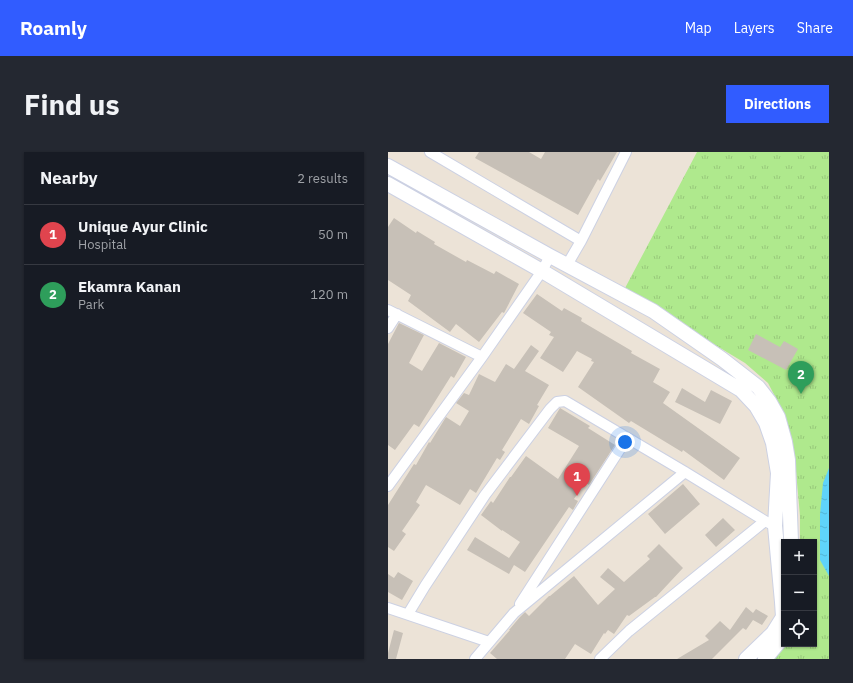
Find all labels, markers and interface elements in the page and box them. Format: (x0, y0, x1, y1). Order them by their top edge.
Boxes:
text: Roamly (20, 16, 87, 40)
text: Map (685, 19, 712, 37)
text: Layers (734, 19, 775, 37)
text: Share (797, 19, 833, 37)
button: Directions (726, 85, 829, 123)
text: Find us (24, 86, 120, 123)
text: Nearby (40, 167, 98, 189)
text: 2 results (297, 170, 348, 187)
text: Unique Ayur Clinic (78, 217, 208, 236)
text: 1 (49, 226, 57, 243)
text: 50 m (318, 226, 348, 243)
text: Hospital (78, 236, 127, 253)
text: Ekamra Kanan (78, 277, 181, 296)
text: 2 (49, 286, 57, 303)
text: 120 m (310, 286, 348, 303)
text: Park (78, 296, 104, 313)
pin: 2 (788, 361, 814, 394)
your location (615, 432, 635, 452)
pin: 1 (564, 463, 590, 496)
map controls (781, 539, 817, 647)
button: + (781, 539, 817, 575)
button: − (781, 575, 817, 611)
button: locate (781, 611, 817, 647)

